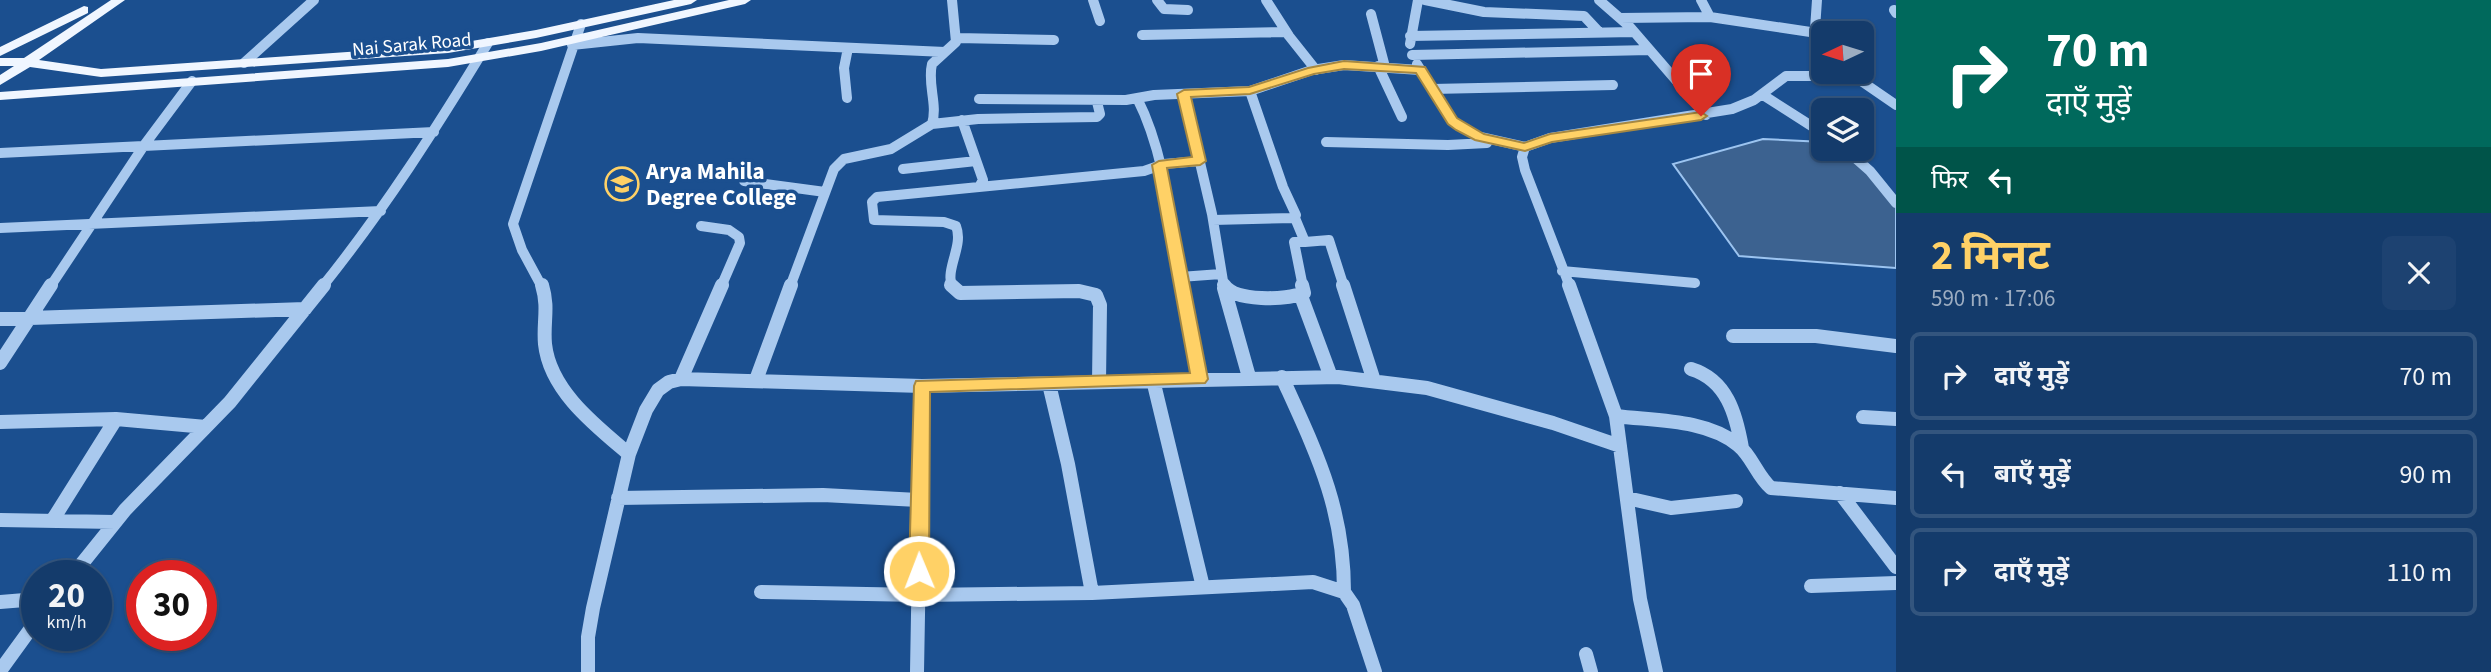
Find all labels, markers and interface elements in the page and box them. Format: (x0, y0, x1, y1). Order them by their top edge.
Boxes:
text: 70 m (2046, 16, 2150, 86)
north arrow (1811, 21, 1874, 84)
map controls (1811, 21, 1874, 161)
street label: Nai Sarak Road (351, 26, 473, 64)
icon: right (1931, 28, 2022, 119)
pin (1671, 44, 1731, 116)
icon: arrive (1682, 55, 1720, 93)
text: दाएँ मुड़ें (2046, 81, 2132, 127)
button: layers (1811, 98, 1874, 161)
place label: Arya Mahila Degree College (645, 155, 797, 214)
text: फिर (1931, 161, 1968, 198)
icon: left (1982, 161, 2020, 199)
school or university icon: Arya Mahila Degree College (603, 165, 641, 203)
text: 2 मिनट (1931, 226, 2050, 286)
button: close (2382, 236, 2456, 310)
text: 590 m · 17:06 (1931, 282, 2055, 315)
icon: right (1935, 357, 1973, 395)
text: दाएँ मुड़ें (1994, 357, 2069, 394)
text: 70 m (2399, 358, 2452, 395)
icon: left (1935, 455, 1973, 493)
text: बाएँ मुड़ें (1994, 455, 2071, 492)
text: 90 m (2399, 456, 2452, 493)
position arrow (882, 534, 956, 608)
icon: right (1935, 553, 1973, 591)
text: दाएँ मुड़ें (1994, 553, 2069, 590)
text: 110 m (2386, 554, 2452, 591)
speed limit sign: 30 (126, 560, 217, 651)
text: 20 (48, 571, 85, 621)
text: km/h (47, 610, 86, 635)

